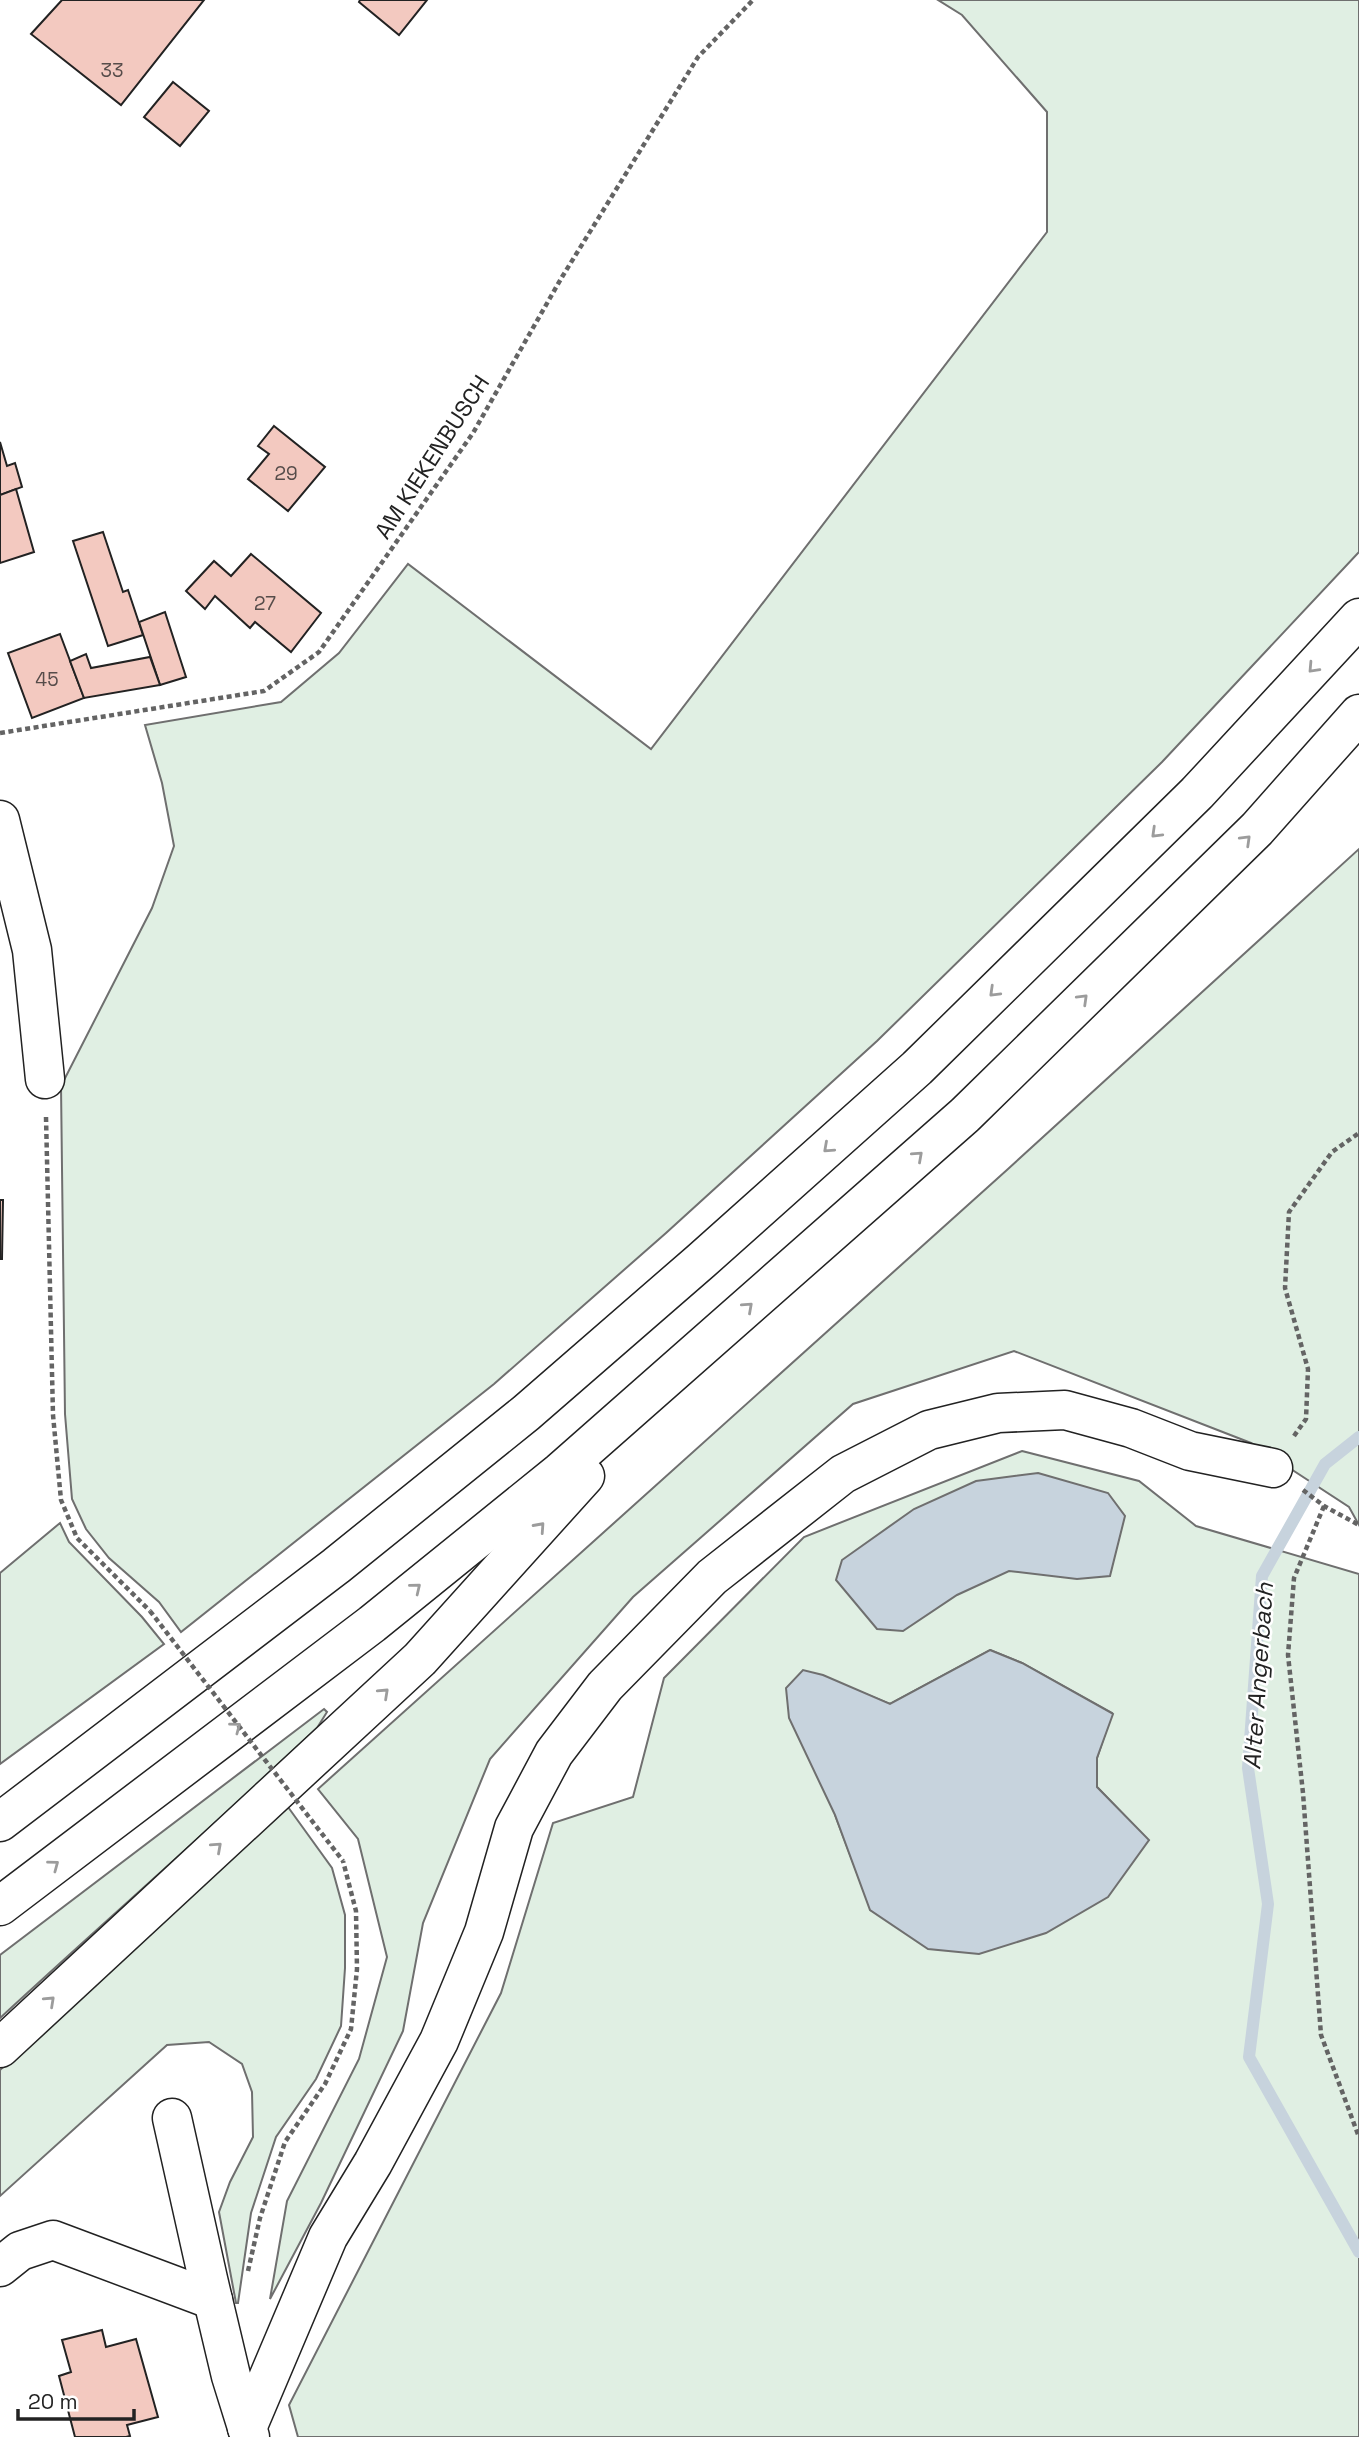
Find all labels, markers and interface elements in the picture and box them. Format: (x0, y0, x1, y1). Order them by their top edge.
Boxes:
house number: 33 (101, 58, 123, 83)
street label: AM KIEKENBUSCH (368, 369, 496, 545)
house number: 29 (274, 461, 298, 486)
house number: 27 (254, 591, 276, 616)
one-way arrow (1308, 660, 1321, 673)
house number: 45 (35, 667, 59, 692)
one-way arrow (1152, 825, 1164, 837)
one-way arrow (1238, 836, 1251, 849)
one-way arrow (989, 984, 1002, 997)
one-way arrow (1075, 995, 1088, 1008)
one-way arrow (823, 1140, 836, 1152)
one-way arrow (910, 1152, 923, 1164)
one-way arrow (740, 1302, 753, 1315)
one-way arrow (531, 1522, 544, 1535)
water label: Alter Angerbach (1236, 1580, 1280, 1770)
one-way arrow (408, 1584, 420, 1597)
one-way arrow (376, 1689, 389, 1701)
one-way arrow (228, 1723, 240, 1736)
one-way arrow (209, 1843, 222, 1856)
one-way arrow (47, 1861, 59, 1874)
one-way arrow (42, 1997, 55, 2010)
scale bar (18, 2378, 133, 2422)
text: 20 m (28, 2388, 78, 2415)

